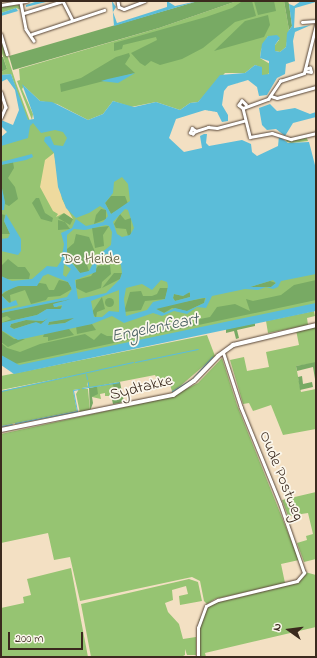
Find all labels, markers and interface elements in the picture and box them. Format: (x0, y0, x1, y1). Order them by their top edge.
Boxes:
park label: De Heide (62, 249, 120, 269)
water label: Engelenfeart (110, 309, 200, 347)
street label: Sydtakke (108, 371, 174, 405)
street label: Oude Postweg (254, 428, 308, 524)
north arrow (269, 610, 309, 650)
text: N (269, 622, 286, 633)
scale bar (10, 624, 85, 650)
text: 200 m (15, 630, 44, 648)

